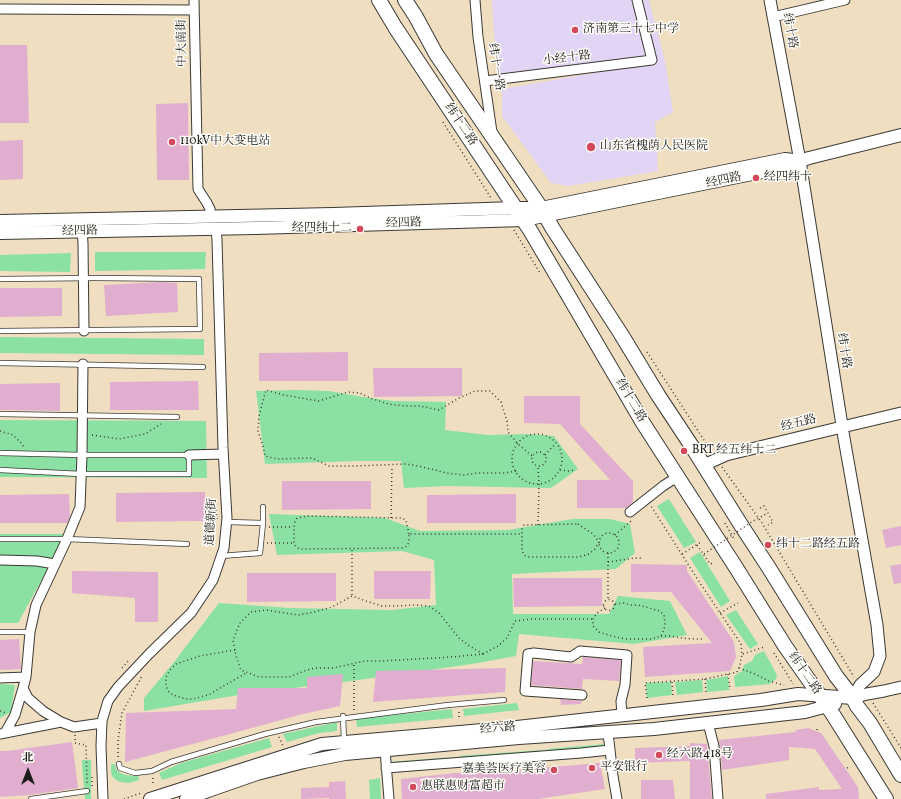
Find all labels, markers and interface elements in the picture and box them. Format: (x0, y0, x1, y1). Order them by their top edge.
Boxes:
street label: 纬十路 (778, 12, 800, 50)
street label: 中大南街 (175, 19, 191, 67)
place label: 济南第三十七中学 (583, 23, 679, 37)
marker: 济南第三十七中学 (570, 25, 580, 35)
street label: 纬十一路 (484, 42, 506, 92)
street label: 小经十路 (542, 49, 592, 69)
street label: 纬十二路 (441, 101, 479, 149)
place label: 110kV中大变电站 (180, 135, 270, 149)
marker: 110kV中大变电站 (167, 137, 177, 147)
place label: 山东省槐荫人民医院 (600, 140, 708, 154)
marker: 山东省槐荫人民医院 (585, 141, 597, 153)
street label: 经四路 (705, 170, 743, 192)
place label: 经四纬十 (764, 171, 812, 185)
marker: 经四纬十 (751, 173, 761, 183)
street label: 经四路 (386, 216, 422, 232)
place label: 经四纬十二 (292, 222, 352, 236)
street label: 经四路 (62, 224, 98, 240)
marker: 经四纬十二 (355, 224, 365, 234)
street label: 纬十路 (833, 332, 853, 370)
street label: 纬十二路 (611, 377, 649, 425)
street label: 经五路 (780, 413, 818, 435)
place label: BRT 经五纬十二 (692, 444, 776, 458)
marker: BRT 经五纬十二 (679, 446, 689, 456)
street label: 道德新街 (204, 498, 220, 546)
place label: 纬十二路经五路 (776, 538, 860, 552)
marker: 纬十二路经五路 (763, 540, 773, 550)
street label: 纬十二路 (784, 650, 824, 698)
street label: 经六路 (479, 720, 517, 738)
place label: 经六路418号 (667, 748, 733, 762)
marker: 经六路418号 (654, 750, 664, 760)
north arrow (8, 751, 48, 791)
text: 北 (23, 751, 34, 766)
place label: 平安银行 (600, 761, 648, 775)
place label: 嘉美荟医疗美容 (462, 763, 546, 777)
marker: 平安银行 (587, 763, 597, 773)
marker: 嘉美荟医疗美容 (549, 765, 559, 775)
place label: 惠联惠财富超市 (421, 780, 505, 794)
marker: 惠联惠财富超市 (408, 782, 418, 792)

